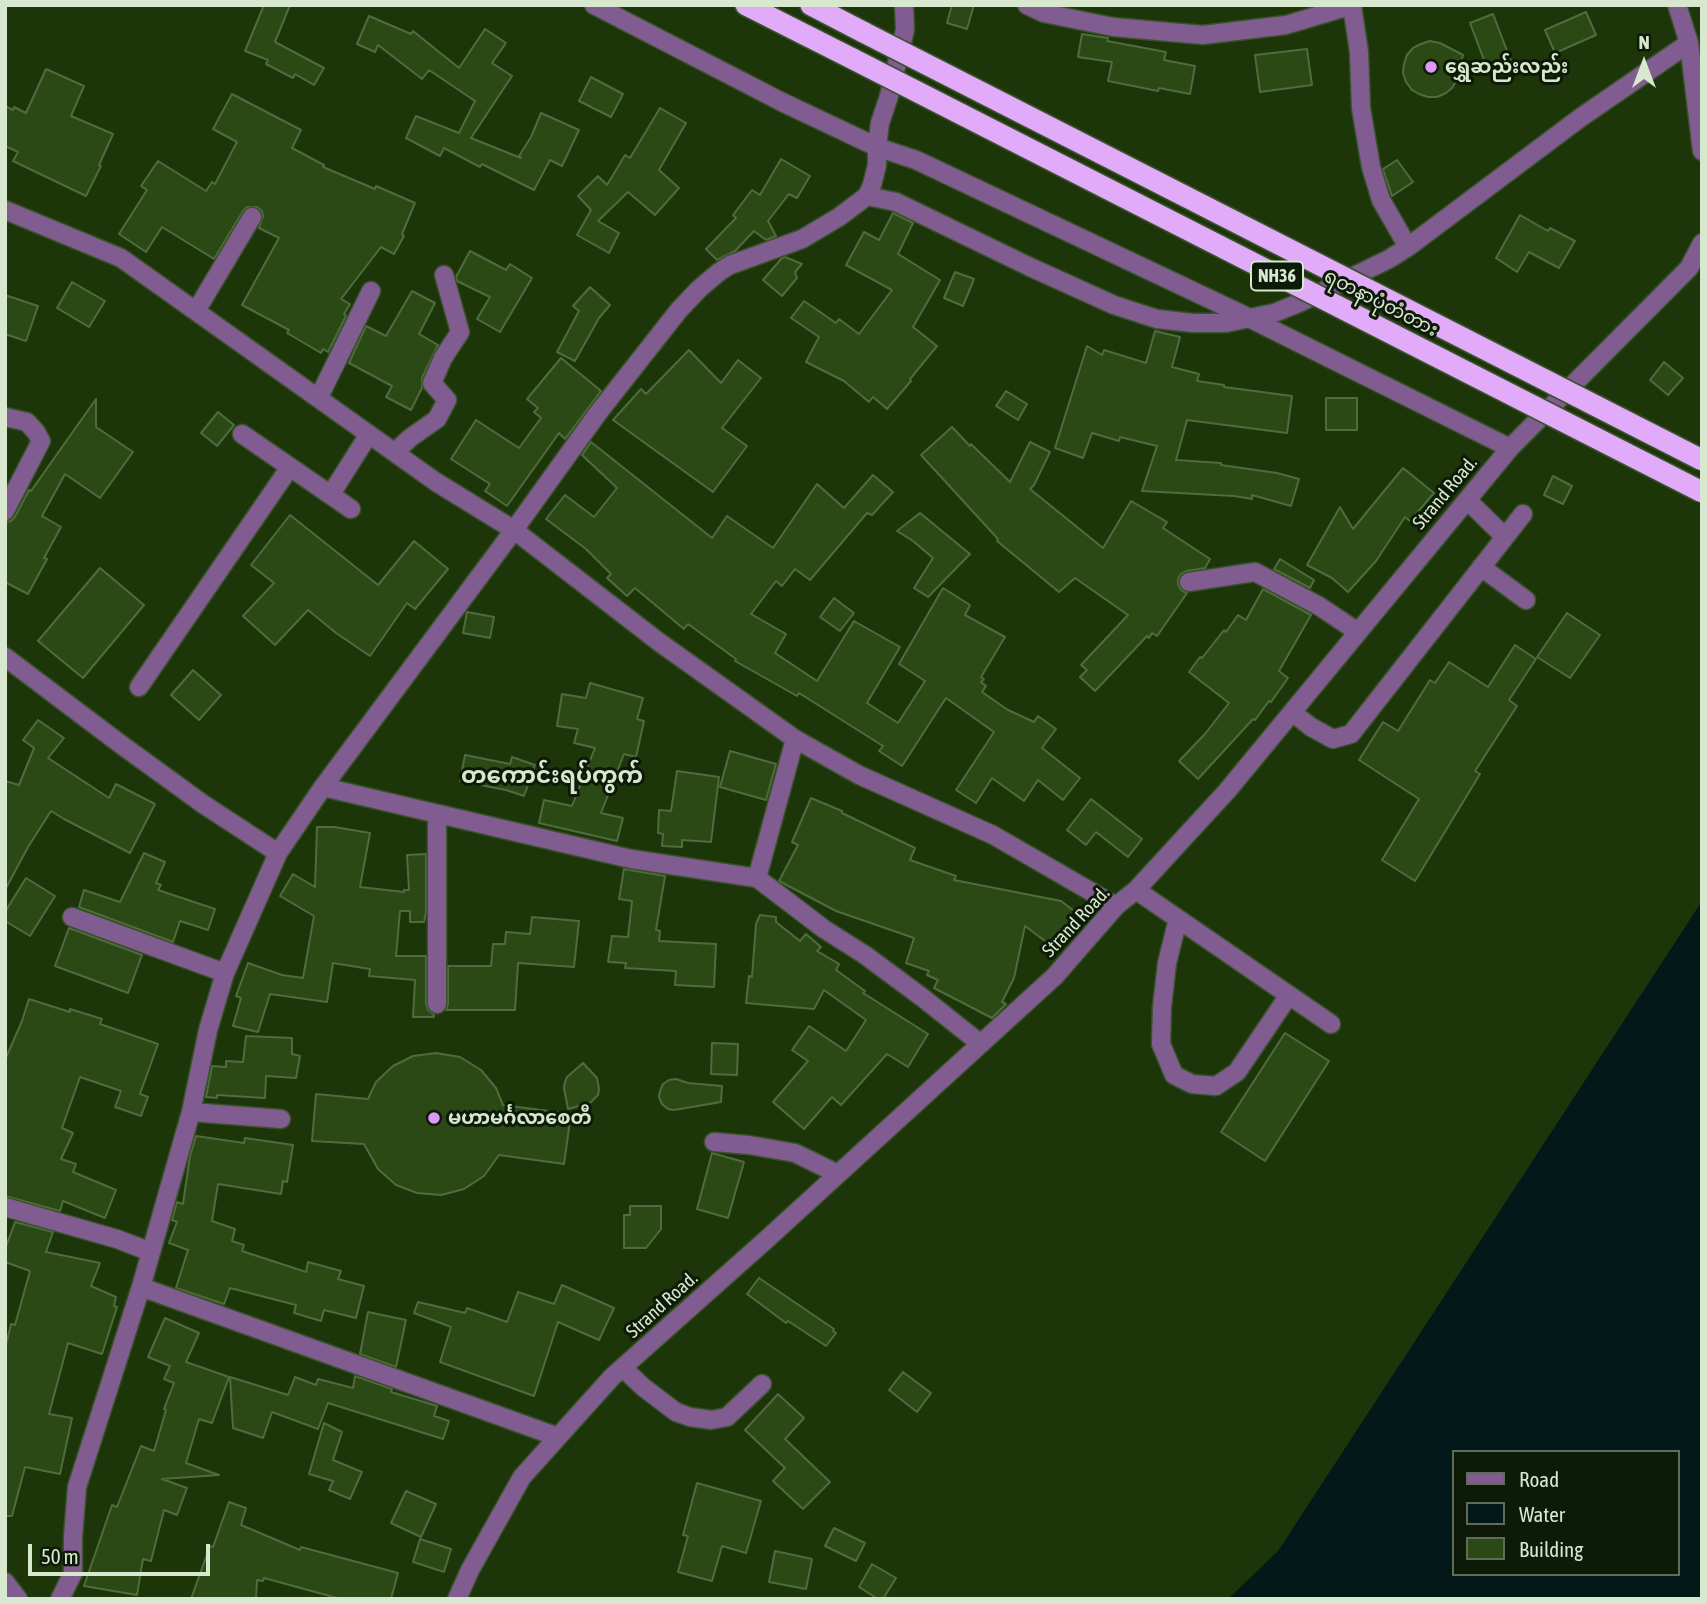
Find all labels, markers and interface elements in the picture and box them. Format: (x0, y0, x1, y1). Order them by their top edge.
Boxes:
north arrow (1609, 28, 1679, 98)
text: N (1638, 31, 1650, 53)
place label: ရွှေဆည်းလည်း (1445, 56, 1568, 78)
marker: ရွှေဆည်းလည်း (1423, 59, 1439, 75)
road number: NH36 (1251, 262, 1303, 290)
street label: ရတနာပုံတံတား (1320, 265, 1442, 341)
street label: Strand Road. (1408, 452, 1482, 534)
district label: တကောင်းရပ်ကွက် (461, 762, 643, 790)
street label: Strand Road. (1038, 882, 1114, 962)
place label: မဟာမင်္ဂလာစေတီ (448, 1107, 592, 1129)
marker: မဟာမင်္ဂလာစေတီ (426, 1110, 442, 1126)
street label: Strand Road. (622, 1267, 702, 1343)
legend (1452, 1450, 1679, 1576)
text: Road (1519, 1467, 1559, 1491)
text: Water (1519, 1502, 1565, 1526)
scale bar (32, 1530, 214, 1574)
text: Building (1519, 1537, 1583, 1561)
text: 50 m (41, 1544, 79, 1568)

